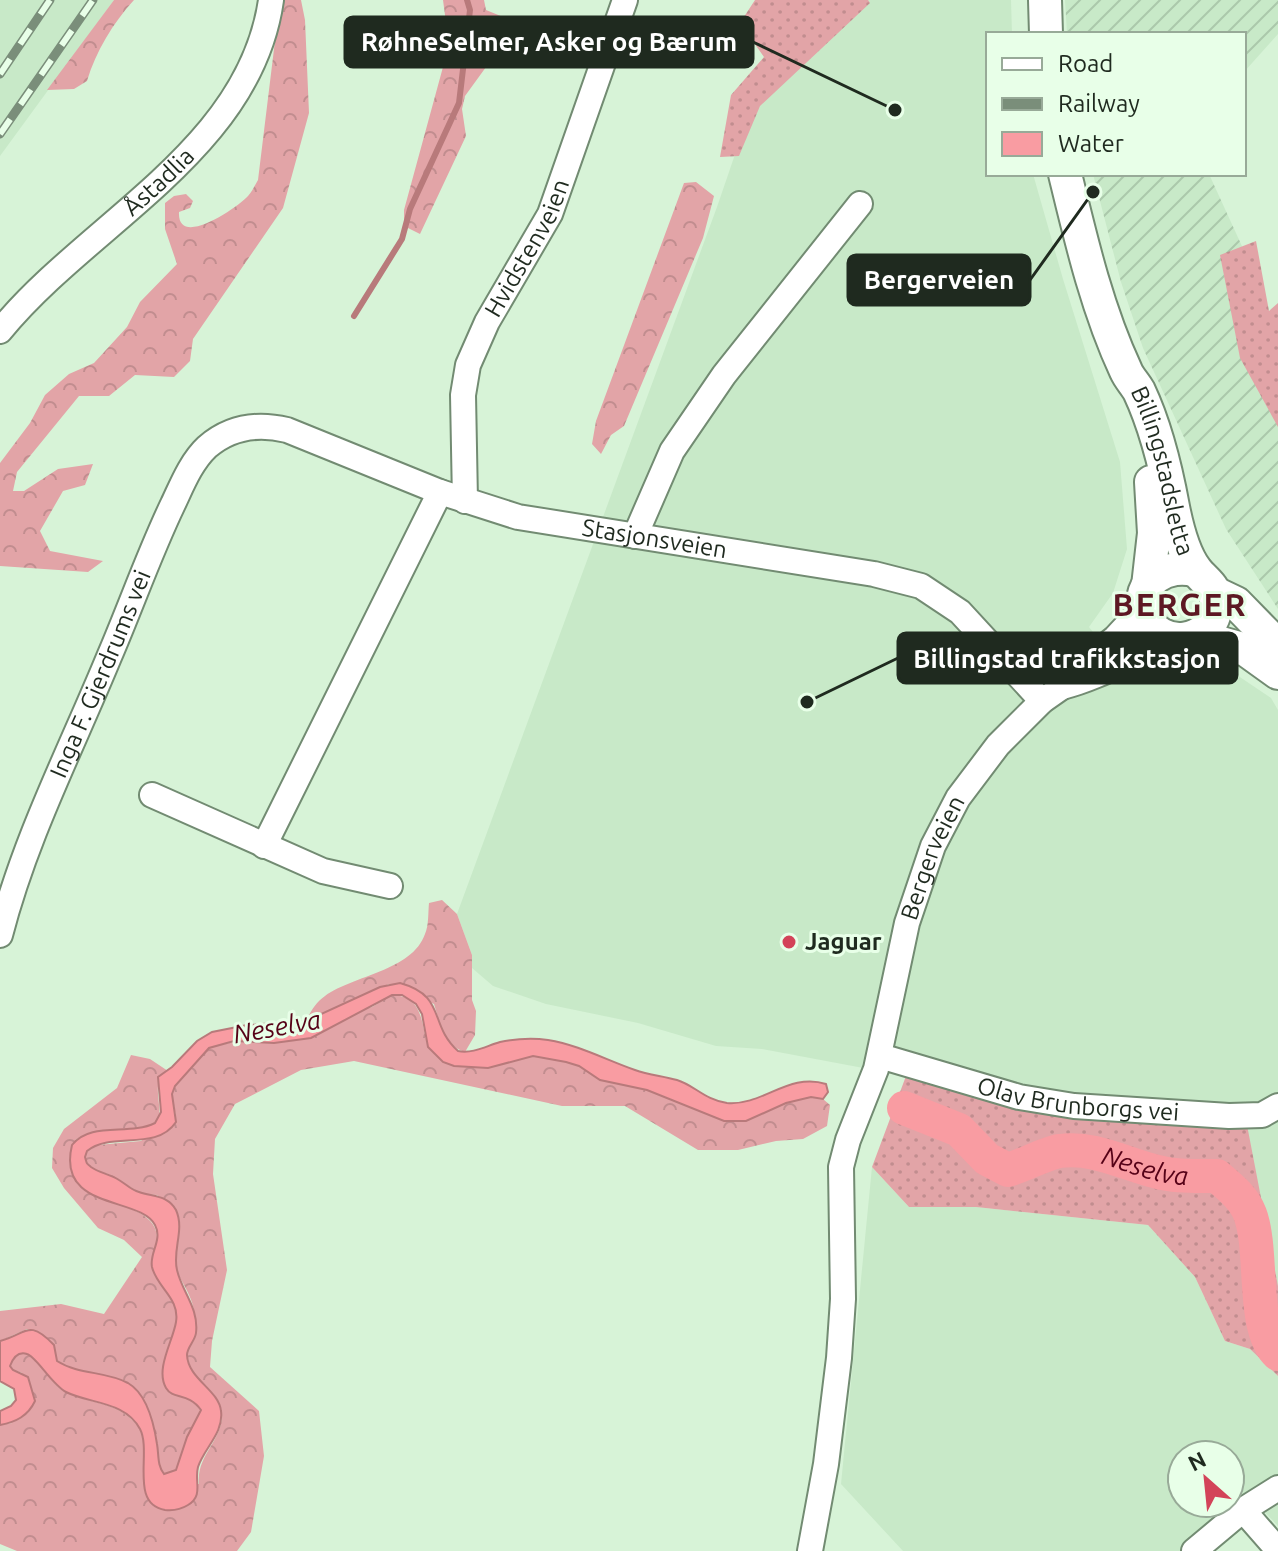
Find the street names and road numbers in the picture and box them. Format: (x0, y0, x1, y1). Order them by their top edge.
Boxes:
street label: Åstadlia (118, 142, 200, 221)
street label: Hvidstenveien (479, 175, 574, 322)
street label: Billingstadsletta (1126, 382, 1200, 559)
street label: Stasjonsveien (580, 513, 729, 563)
street label: Inga F. Gjerdrums vei (44, 566, 156, 782)
street label: Bergerveien (895, 791, 970, 923)
street label: Olav Brunborgs vei (974, 1071, 1180, 1126)

